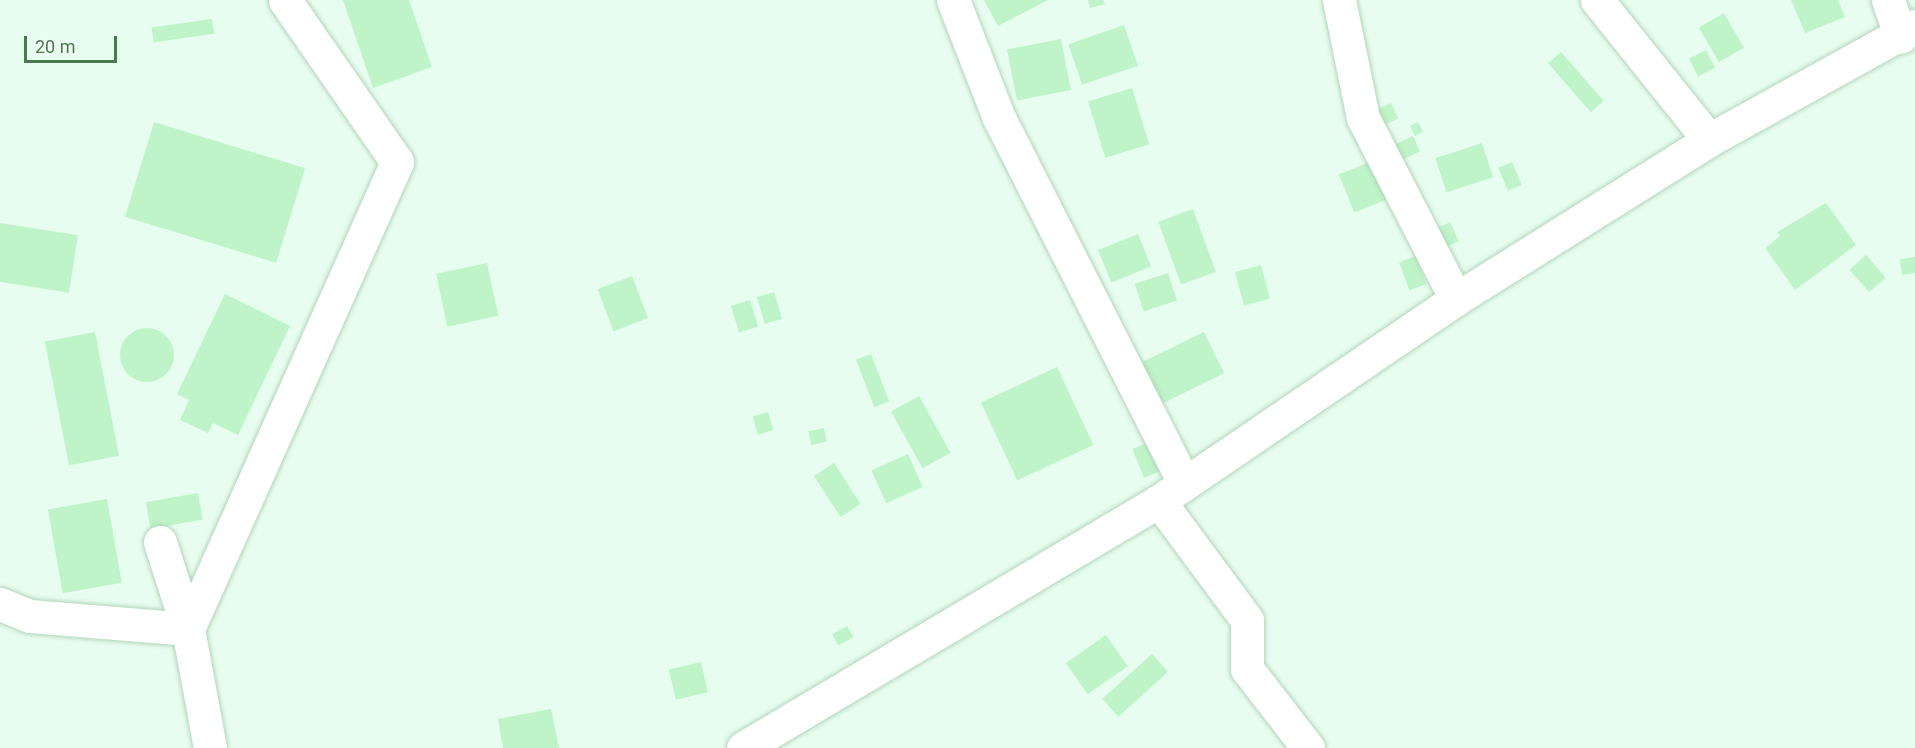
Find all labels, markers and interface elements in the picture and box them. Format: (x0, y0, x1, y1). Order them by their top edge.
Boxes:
scale bar (27, 24, 120, 62)
text: 20 m (35, 36, 75, 57)

